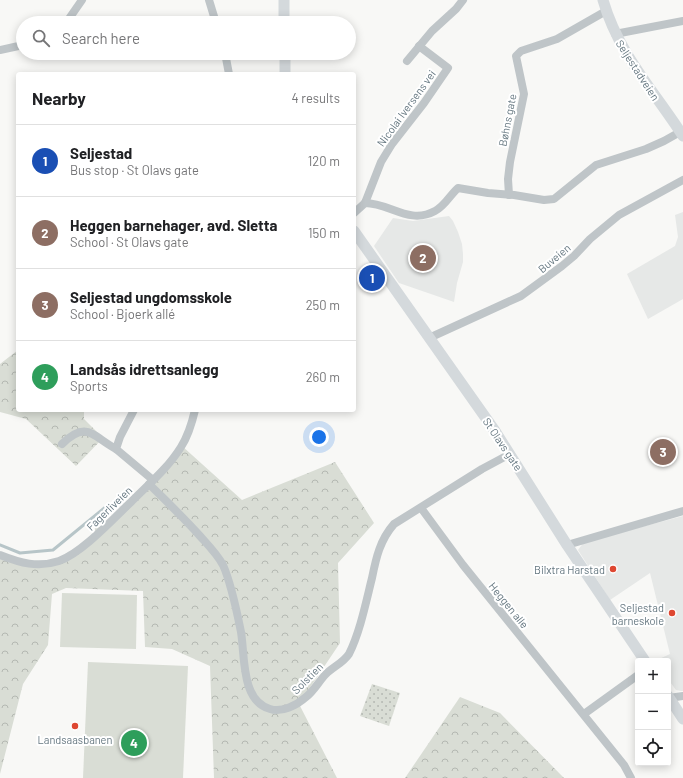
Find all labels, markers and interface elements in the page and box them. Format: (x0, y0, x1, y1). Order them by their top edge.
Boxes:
search box (16, 16, 356, 60)
icon: search (30, 27, 52, 49)
text: Search here (62, 29, 140, 47)
street label: Seljestadveien (614, 37, 662, 103)
street label: Nicolai Iversens vei (374, 67, 438, 149)
text: Nearby (32, 88, 86, 108)
text: 4 results (292, 90, 340, 106)
street label: Bøhns gate (496, 93, 518, 147)
text: Seljestad (70, 144, 132, 162)
text: 1 (43, 153, 47, 169)
text: 120 m (308, 153, 340, 169)
text: Bus stop · St Olavs gate (70, 162, 199, 178)
text: Heggen barnehager, avd. Sletta (70, 216, 277, 234)
text: 2 (41, 225, 49, 241)
text: 150 m (308, 225, 340, 241)
text: School · St Olavs gate (70, 234, 189, 250)
street label: Buveien (535, 241, 573, 275)
pin: 2 (410, 243, 436, 273)
pin: 1 (359, 263, 385, 293)
text: Seljestad ungdomsskole (70, 288, 232, 306)
text: 3 (41, 297, 49, 313)
text: 250 m (306, 297, 340, 313)
text: School · Bjoerk allé (70, 306, 175, 322)
text: Landsås idrettsanlegg (70, 360, 219, 378)
text: 4 (41, 369, 49, 385)
text: 260 m (306, 369, 340, 385)
text: Sports (70, 378, 108, 394)
street label: St Olavs gate (481, 415, 526, 473)
your location (309, 427, 329, 447)
pin: 3 (650, 437, 676, 467)
street label: Fagerliveien (84, 483, 134, 533)
place label: Bilxtra Harstad (534, 563, 605, 576)
marker: Bilxtra Harstad (608, 564, 618, 574)
street label: Heggen alle (487, 579, 532, 631)
place label: Seljestad barneskole (612, 601, 664, 627)
marker: Seljestad barneskole (667, 608, 677, 618)
map controls (635, 658, 671, 766)
button: + (635, 658, 671, 694)
street label: Solstien (289, 660, 325, 696)
button: − (635, 694, 671, 730)
marker: Landsaasbanen (70, 721, 80, 731)
pin: 4 (121, 728, 147, 758)
button: locate (635, 730, 671, 766)
place label: Landsaasbanen (38, 733, 112, 746)

